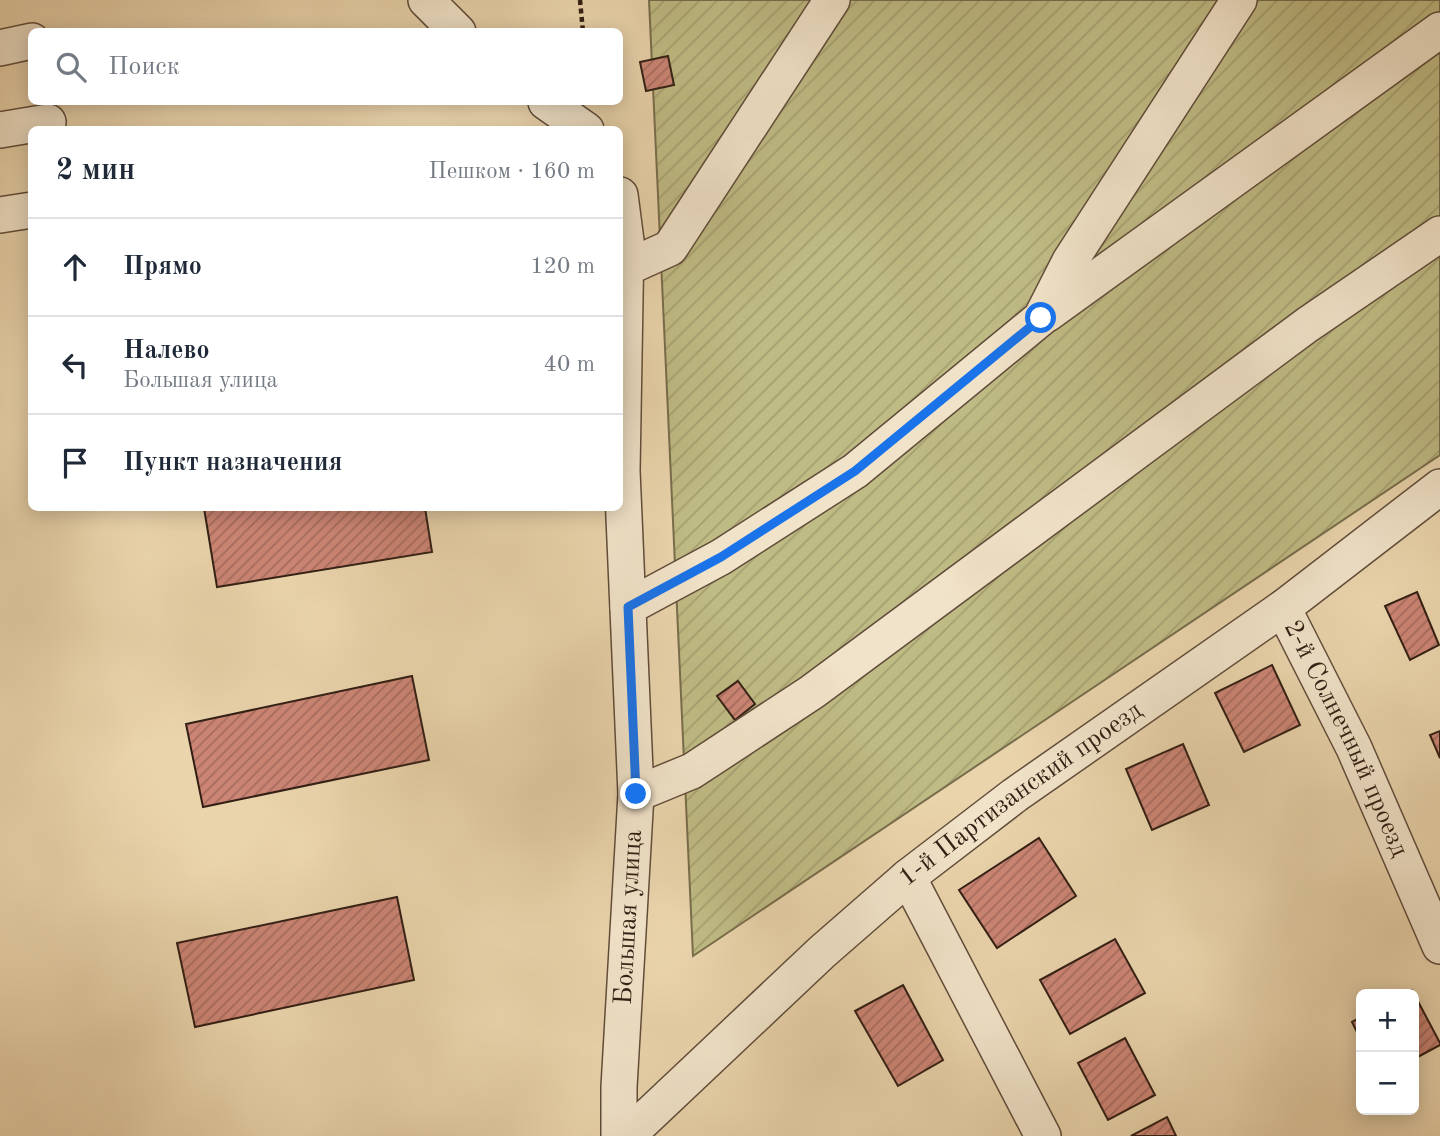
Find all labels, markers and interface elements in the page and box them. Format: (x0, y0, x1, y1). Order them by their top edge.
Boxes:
search box (28, 28, 623, 105)
icon: search (52, 48, 90, 86)
text: Поиск (108, 54, 180, 80)
text: 2 мин (56, 156, 135, 186)
text: Пешком · 160 m (429, 160, 595, 183)
icon: ahead (56, 248, 94, 286)
text: Прямо (123, 254, 202, 280)
text: 120 m (530, 255, 595, 278)
route start (1025, 302, 1056, 333)
text: Налево (123, 338, 210, 364)
icon: left (56, 346, 94, 384)
text: 40 m (544, 353, 595, 376)
text: Большая улица (123, 369, 278, 392)
icon: arrive (56, 444, 94, 482)
text: Пункт назначения (123, 450, 342, 476)
street label: 2-й Солнечный проезд (1279, 616, 1413, 861)
street label: 1-й Партизанский проезд (894, 697, 1147, 892)
route end (620, 778, 651, 809)
street label: Большая улица (611, 829, 647, 1006)
map controls (1356, 989, 1419, 1115)
button: + (1356, 989, 1419, 1052)
button: − (1356, 1052, 1419, 1115)

